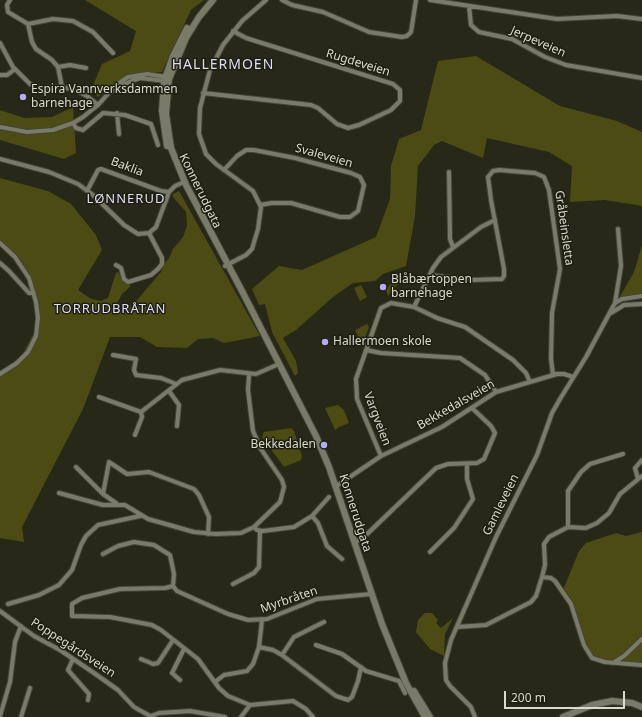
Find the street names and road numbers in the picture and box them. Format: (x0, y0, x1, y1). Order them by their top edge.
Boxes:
street label: Jerpeveien (508, 23, 568, 61)
street label: Rugdeveien (324, 46, 392, 80)
street label: Svaleveien (294, 141, 354, 171)
street label: Konnerudgata (176, 151, 224, 231)
street label: Baklia (109, 154, 145, 180)
street label: Gråbeinsletta (552, 189, 576, 267)
street label: Bekkedalsveien (415, 377, 497, 433)
street label: Vargveien (360, 390, 394, 448)
street label: Konnerudgata (336, 472, 374, 554)
street label: Gamleveien (480, 472, 522, 538)
street label: Myrbråten (259, 584, 319, 616)
street label: Poppegårdsveien (28, 615, 118, 681)

